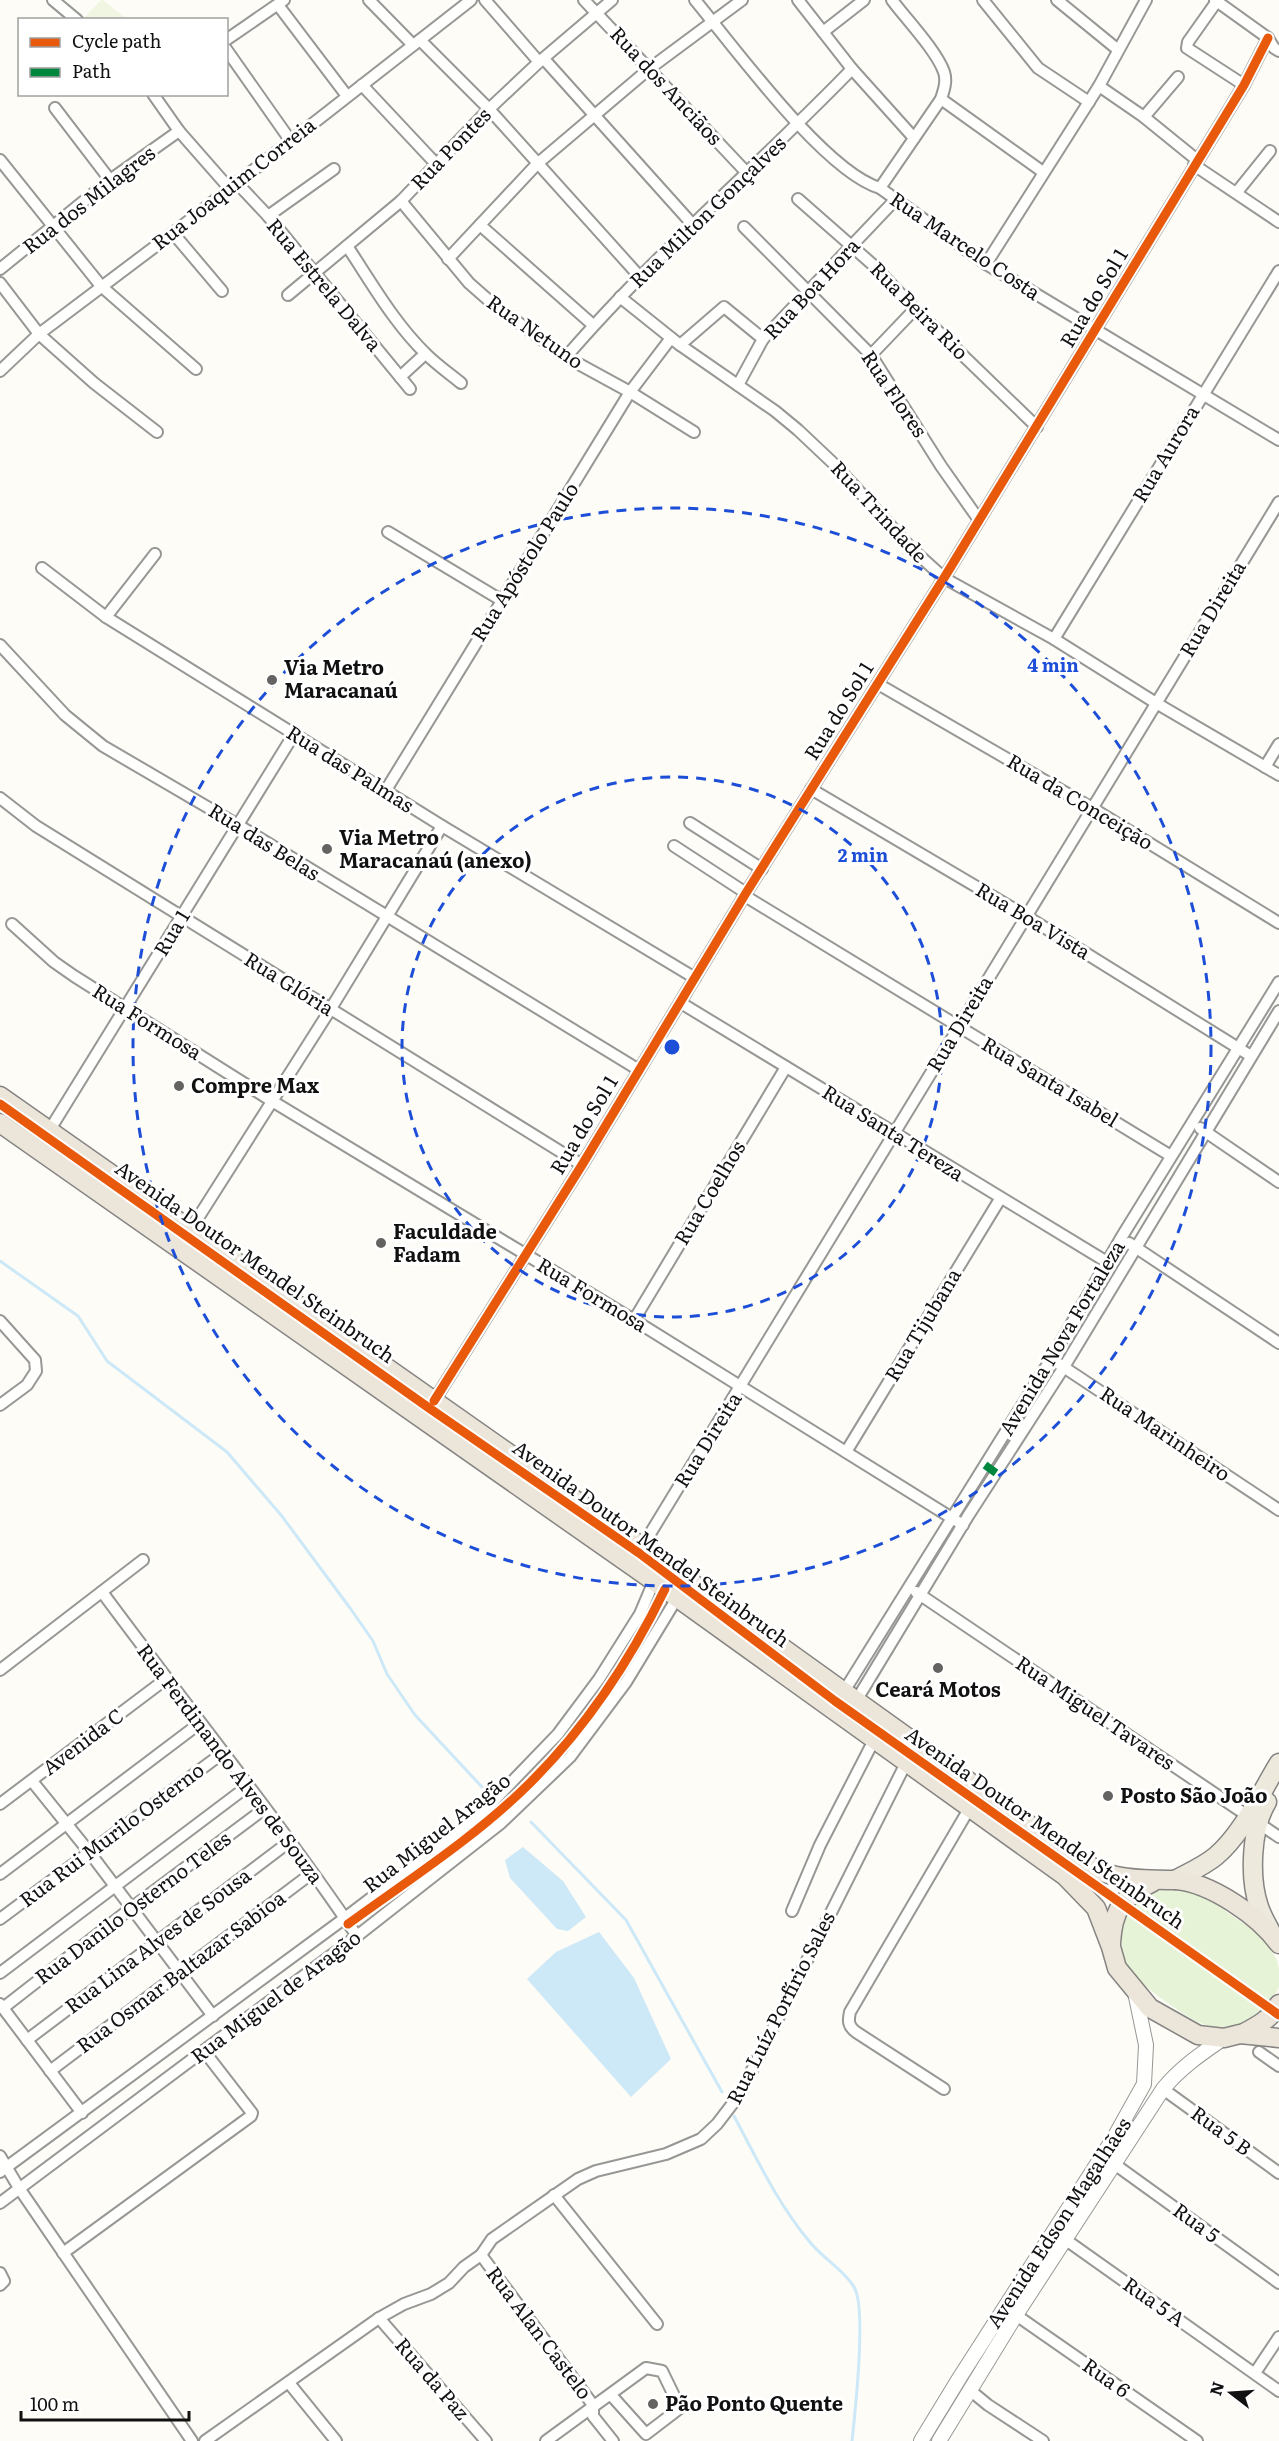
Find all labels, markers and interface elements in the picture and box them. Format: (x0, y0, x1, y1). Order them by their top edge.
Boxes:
legend (18, 18, 228, 96)
street label: Rua dos Anciãos (604, 19, 731, 151)
text: Cycle path (72, 27, 161, 54)
text: Path (72, 57, 111, 84)
street label: Rua Pontes (403, 100, 497, 196)
street label: Rua Joaquim Correia (145, 109, 321, 256)
street label: Rua Milton Gonçalves (621, 128, 792, 294)
street label: Rua dos Milagres (15, 137, 160, 260)
street label: Rua Marcelo Costa (885, 183, 1047, 306)
street label: Rua Estrela Dalva (261, 211, 390, 357)
street label: Rua Boa Hora (756, 230, 866, 345)
street label: Rua do Sol 1 (1051, 242, 1134, 352)
street label: Rua Beira Rio (864, 254, 976, 366)
street label: Rua Netuno (482, 286, 591, 375)
street label: Rua Flores (855, 343, 936, 442)
street label: Rua Aurora (1123, 398, 1205, 507)
street label: Rua Trindade (825, 453, 936, 568)
street label: Rua Apóstolo Paulo (462, 475, 584, 646)
street label: Rua Direita (1171, 554, 1252, 662)
place label: Via Metro Maracanaú (284, 651, 398, 704)
text: 4 min (1027, 651, 1079, 678)
street label: Rua do Sol 1 (795, 655, 879, 765)
marker: Via Metro Maracanaú (265, 673, 279, 687)
street label: Rua das Palmas (281, 716, 421, 819)
street label: Rua da Conceição (1002, 745, 1160, 856)
street label: Rua das Belas (203, 794, 327, 887)
place label: Via Metro Maracanaú (anexo) (339, 821, 532, 874)
text: 2 min (838, 841, 889, 868)
marker: Via Metro Maracanaú (anexo) (320, 842, 334, 856)
street label: Rua Boa Vista (971, 873, 1097, 966)
street label: Rua 1 (145, 903, 196, 961)
street label: Rua Glória (239, 943, 341, 1022)
street label: Rua Direita (918, 969, 999, 1077)
street label: Rua Formosa (88, 975, 209, 1066)
street label: Rua Santa Isabel (977, 1028, 1125, 1133)
centre of rings (662, 1037, 682, 1057)
place label: Compre Max (191, 1069, 319, 1099)
street label: Rua do Sol 1 (541, 1069, 624, 1179)
street label: Rua Santa Tereza (817, 1076, 971, 1187)
marker: Compre Max (172, 1079, 186, 1093)
street label: Rua Coelhos (665, 1134, 751, 1250)
street label: Avenida Doutor Mendel Steinbruch (110, 1152, 402, 1369)
place label: Faculdade Fadam (393, 1215, 497, 1268)
street label: Avenida Nova Fortaleza (990, 1233, 1131, 1440)
marker: Faculdade Fadam (374, 1236, 388, 1250)
street label: Rua Formosa (532, 1248, 654, 1338)
street label: Rua Tijubana (876, 1262, 967, 1386)
street label: Rua Marinheiro (1095, 1377, 1237, 1487)
street label: Rua Direita (665, 1385, 748, 1492)
street label: Avenida Doutor Mendel Steinbruch (508, 1432, 797, 1653)
street label: Rua Ferdinando Alves de Souza (131, 1636, 332, 1889)
street label: Rua Miguel Tavares (1011, 1647, 1182, 1776)
marker: Ceará Motos (931, 1661, 945, 1675)
place label: Ceará Motos (875, 1673, 1001, 1703)
street label: Avenida C (35, 1700, 129, 1781)
street label: Avenida Doutor Mendel Steinbruch (900, 1718, 1192, 1935)
street label: Rua Rui Murilo Osterno (12, 1754, 210, 1913)
street label: Rua Miguel Aragão (356, 1764, 516, 1899)
place label: Posto São João (1120, 1779, 1268, 1809)
marker: Posto São João (1101, 1789, 1115, 1803)
street label: Rua Danilo Osterno Teles (27, 1823, 236, 1990)
street label: Rua Lina Alves de Sousa (57, 1859, 256, 2019)
street label: Rua Osmar Baltazar Sabioa (69, 1882, 291, 2059)
street label: Rua Luíz Porfírio Sales (718, 1905, 841, 2109)
street label: Rua Miguel de Aragão (183, 1921, 366, 2070)
street label: Rua 5 B (1186, 2097, 1259, 2162)
street label: Avenida Edson Magalhães (978, 2111, 1137, 2333)
street label: Rua 5 (1168, 2194, 1227, 2249)
street label: Rua Alan Castelo (481, 2259, 601, 2405)
street label: Rua 5 A (1118, 2268, 1193, 2333)
street label: Rua da Paz (389, 2330, 478, 2426)
street label: Rua 6 (1077, 2349, 1137, 2404)
north arrow (1201, 2363, 1261, 2423)
text: N (1202, 2378, 1229, 2398)
scale bar (21, 2384, 189, 2422)
place label: Pão Ponto Quente (665, 2387, 843, 2417)
text: 100 m (30, 2390, 79, 2417)
marker: Pão Ponto Quente (646, 2397, 660, 2411)

